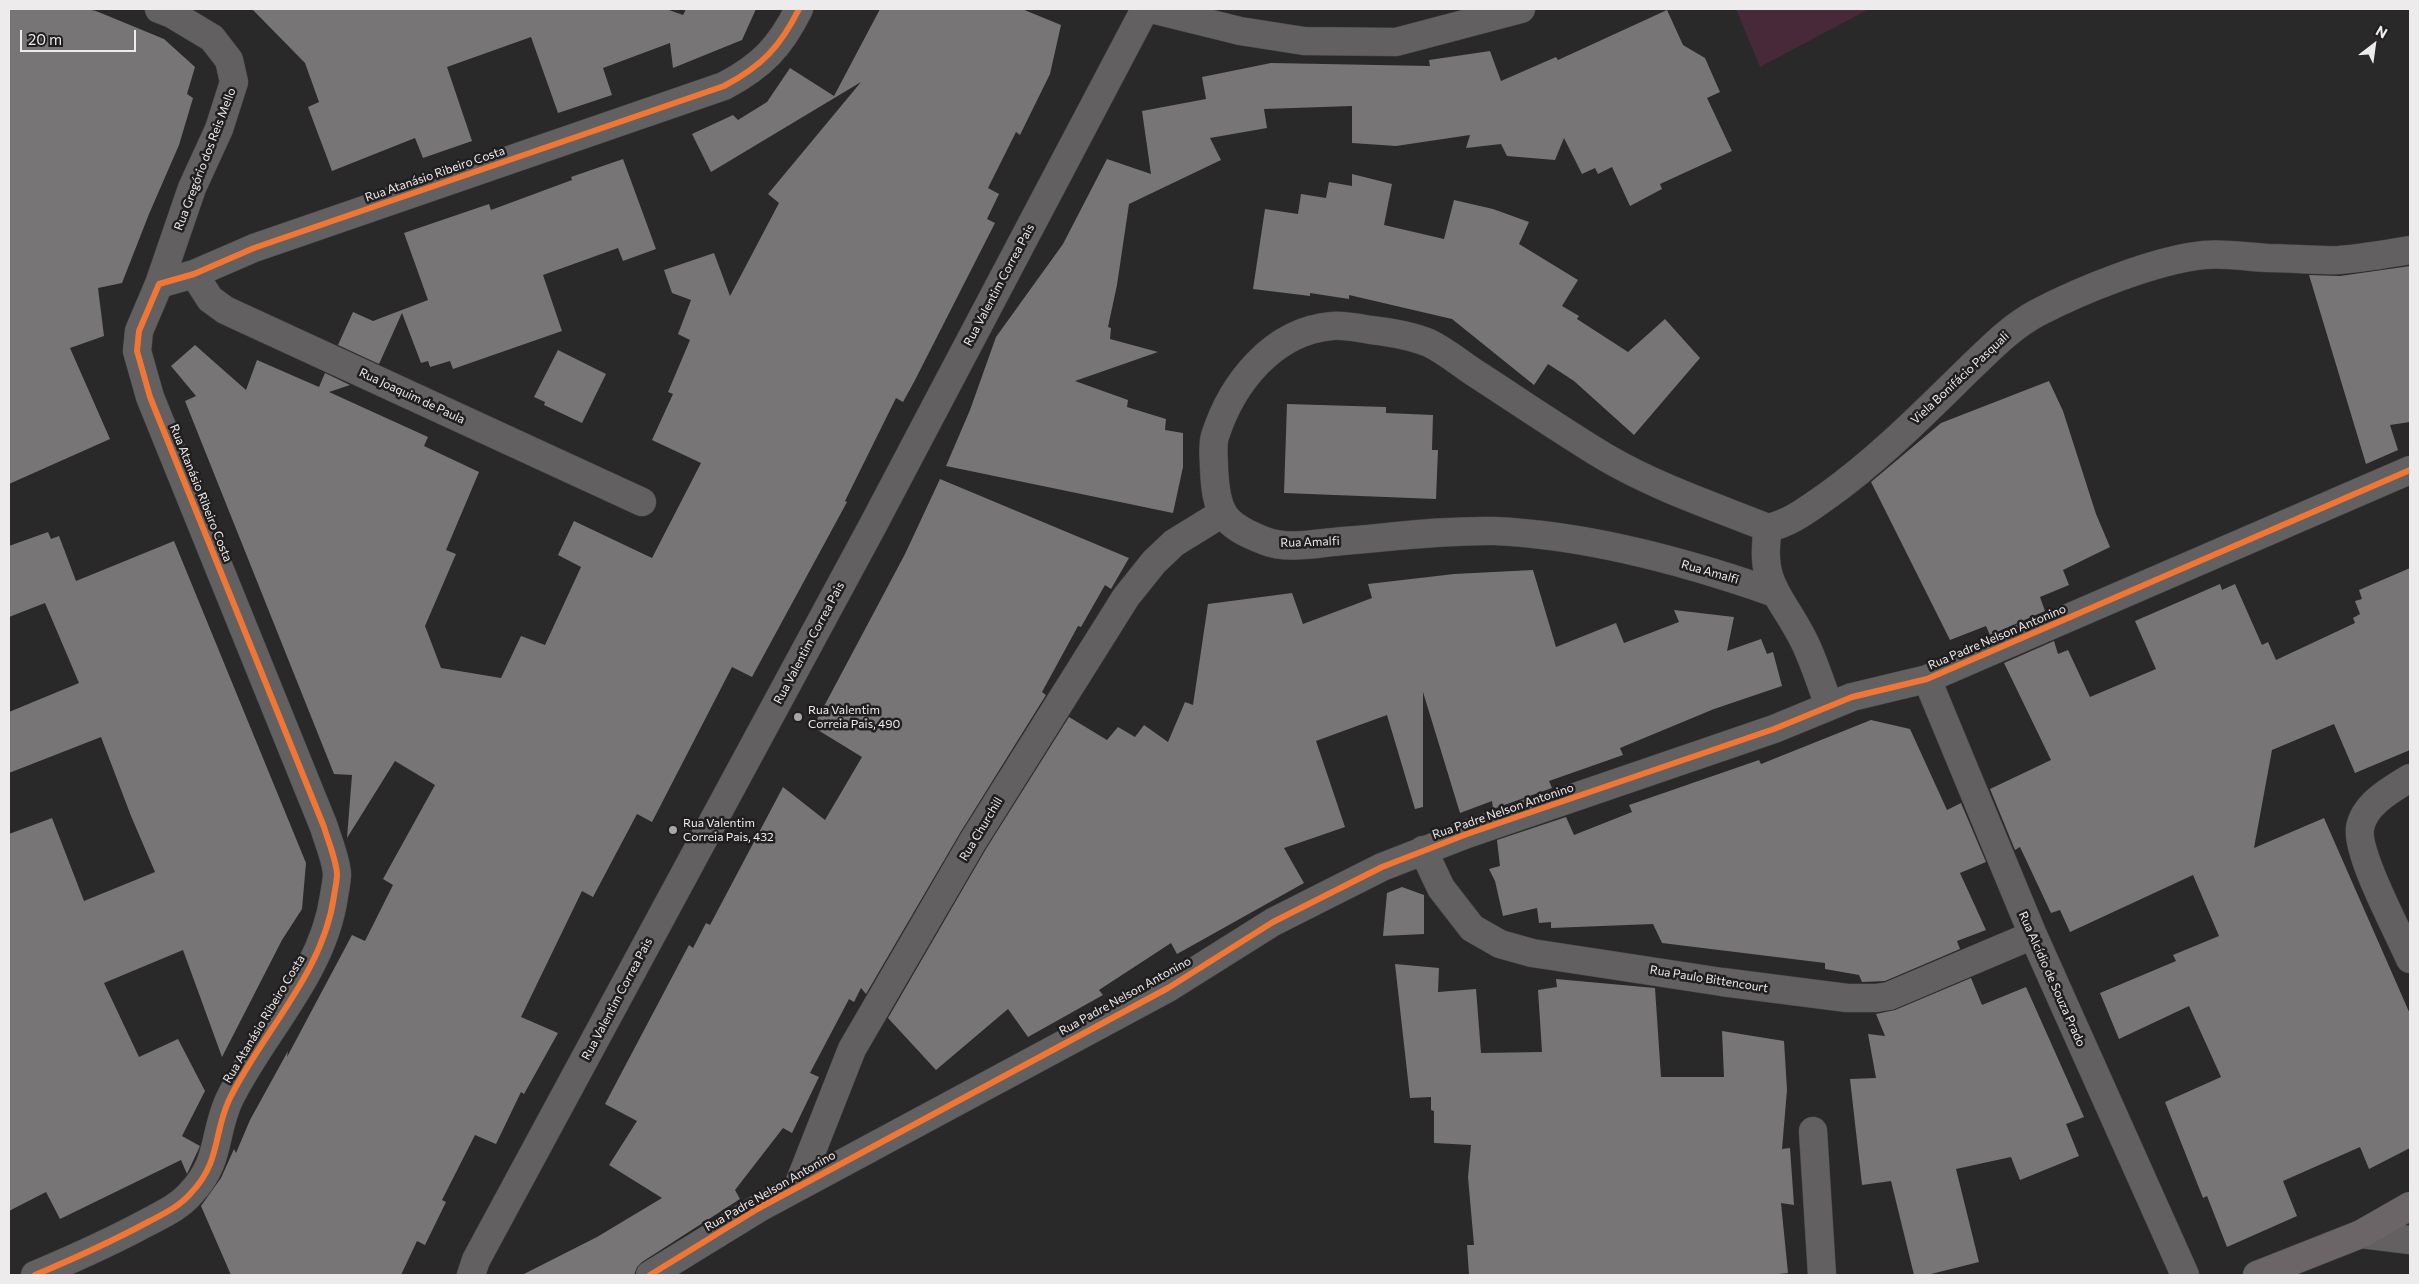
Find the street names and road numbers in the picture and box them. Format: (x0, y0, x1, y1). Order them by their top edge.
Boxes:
street label: Rua Gregório dos Reis Mello (171, 86, 239, 232)
street label: Rua Atanásio Ribeiro Costa (363, 143, 507, 205)
street label: Rua Valentim Correa Pais (961, 221, 1037, 349)
street label: Viela Bonifácio Pasquali (1908, 329, 2012, 427)
street label: Rua Joaquim de Paula (357, 365, 467, 427)
street label: Rua Atanásio Ribeiro Costa (167, 422, 235, 564)
street label: Rua Amalfi (1280, 534, 1340, 550)
street label: Rua Amalfi (1680, 557, 1740, 587)
street label: Rua Valentim Correa Pais (771, 579, 847, 707)
street label: Rua Padre Nelson Antonino (1926, 601, 2068, 673)
street label: Rua Padre Nelson Antonino (1430, 780, 1576, 842)
street label: Rua Churchill (956, 795, 1006, 863)
street label: Rua Alcídio de Souza Prado (2016, 909, 2088, 1049)
street label: Rua Valentim Correa Pais (579, 935, 655, 1063)
street label: Rua Atanásio Ribeiro Costa (220, 952, 308, 1086)
street label: Rua Padre Nelson Antonino (1057, 954, 1193, 1038)
street label: Rua Paulo Bittencourt (1649, 963, 1769, 995)
street label: Rua Padre Nelson Antonino (702, 1148, 838, 1234)

